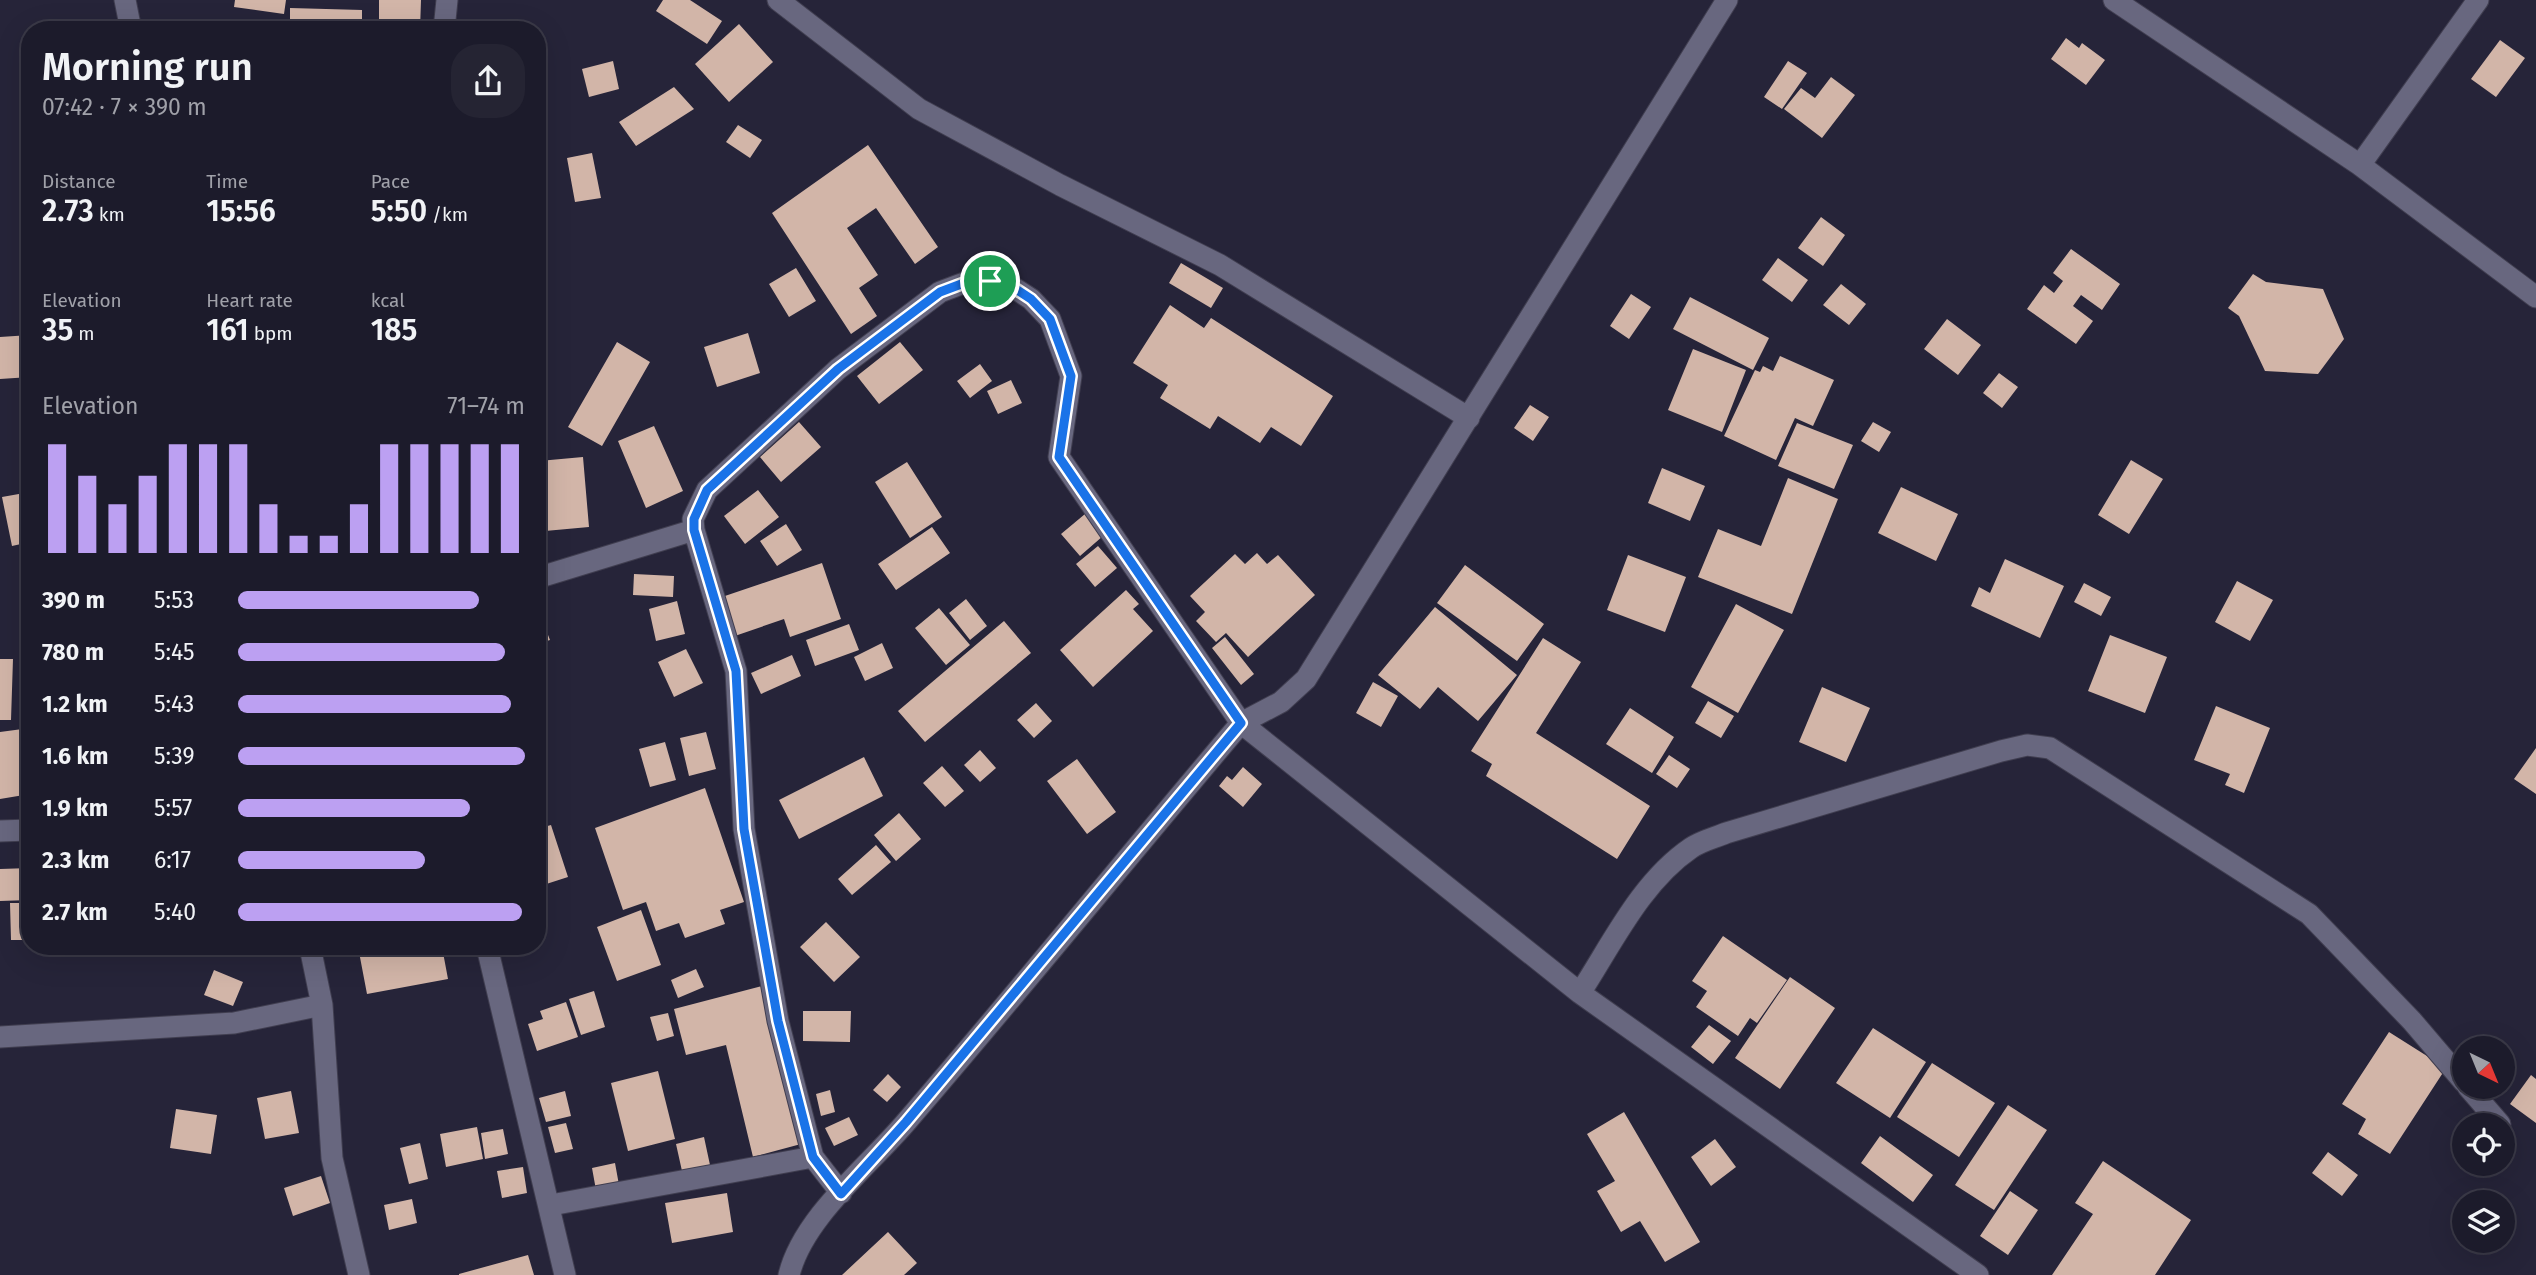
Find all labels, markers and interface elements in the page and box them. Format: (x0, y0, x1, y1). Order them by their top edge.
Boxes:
text: Morning run (42, 44, 253, 90)
button: share (451, 44, 525, 118)
text: 07:42 · 7 × 390 m (42, 93, 207, 121)
text: Distance (42, 170, 116, 193)
text: Time (206, 170, 248, 193)
text: Pace (371, 170, 410, 193)
text: 2.73 (42, 193, 94, 229)
text: 15:56 (206, 193, 276, 229)
text: 5:50 (371, 193, 427, 229)
text: km (94, 203, 125, 226)
text: /km (427, 203, 468, 226)
pin (960, 251, 1020, 311)
icon: arrive (971, 262, 1009, 300)
text: Elevation (42, 289, 122, 312)
text: Heart rate (206, 289, 293, 312)
text: kcal (371, 289, 405, 312)
text: 35 (42, 312, 73, 348)
text: 161 (206, 312, 249, 348)
text: 185 (371, 312, 417, 348)
text: m (73, 322, 95, 345)
text: bpm (249, 322, 293, 345)
text: Elevation (42, 392, 138, 420)
text: 71–74 m (447, 392, 525, 420)
text: 390 m (42, 586, 105, 614)
text: 5:53 (154, 586, 194, 614)
text: 780 m (42, 638, 104, 666)
text: 5:45 (154, 638, 194, 666)
text: 1.2 km (42, 690, 108, 718)
text: 5:43 (154, 690, 194, 718)
text: 1.6 km (42, 742, 109, 770)
text: 5:39 (154, 742, 195, 770)
text: 1.9 km (42, 794, 108, 822)
text: 5:57 (154, 794, 192, 822)
text: 2.3 km (42, 846, 109, 874)
text: 6:17 (154, 846, 191, 874)
text: 2.7 km (42, 898, 108, 926)
text: 5:40 (154, 898, 196, 926)
north arrow (2452, 1036, 2515, 1099)
map controls (2452, 1036, 2515, 1253)
button: locate (2452, 1113, 2515, 1176)
button: layers (2452, 1190, 2515, 1253)

